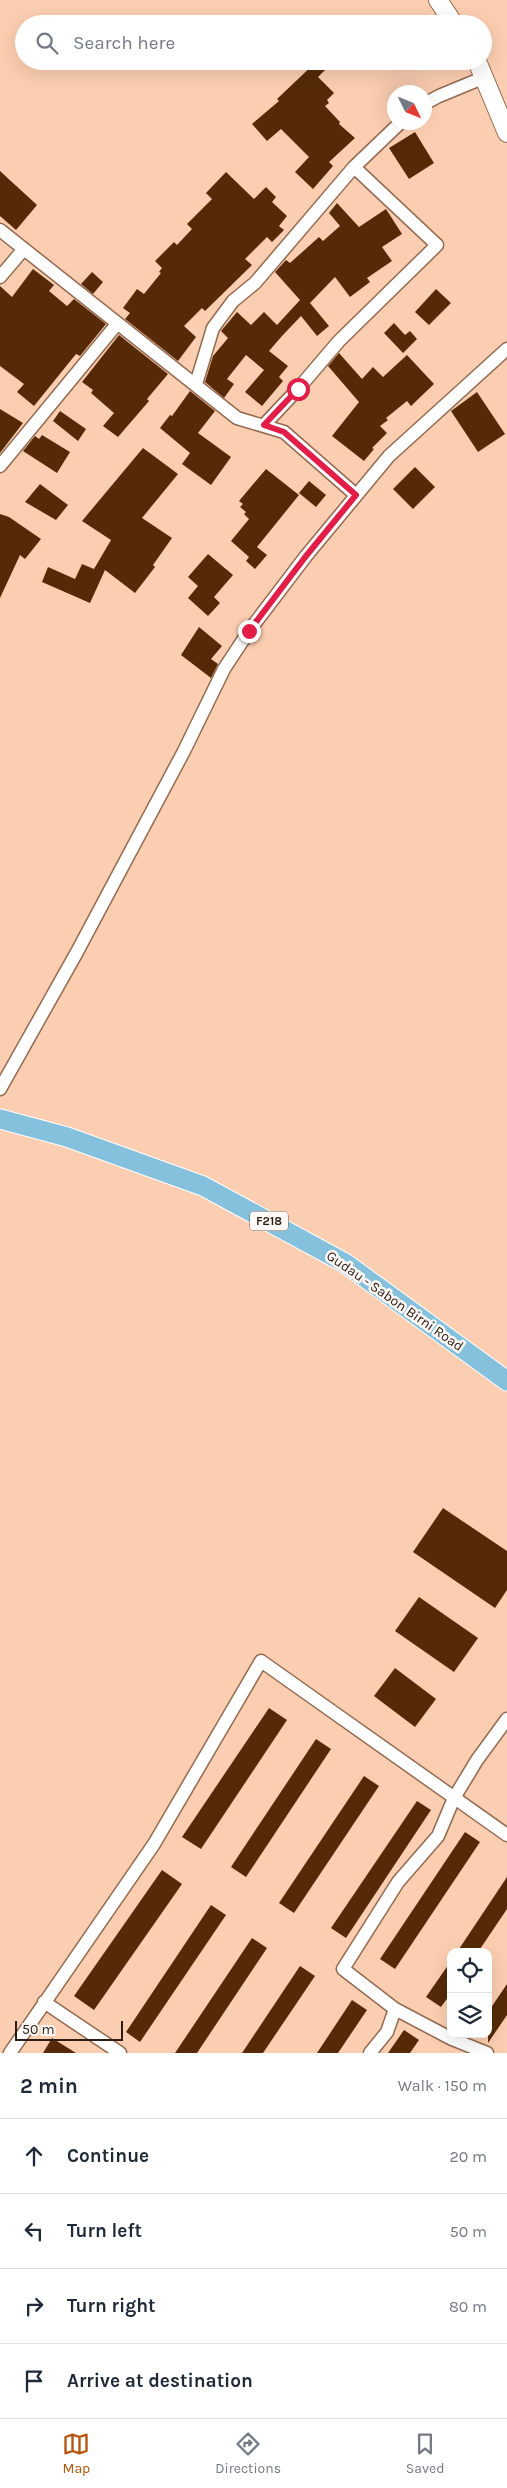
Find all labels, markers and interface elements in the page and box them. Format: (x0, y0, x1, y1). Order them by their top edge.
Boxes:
search box (15, 15, 492, 70)
icon: search (33, 29, 61, 57)
text: Search here (73, 32, 175, 54)
north arrow (387, 85, 432, 130)
route start (287, 378, 310, 401)
route end (238, 620, 261, 643)
road number: F218 (250, 1212, 288, 1230)
street label: Gudau - Sabon Birni Road (323, 1247, 467, 1355)
map controls (447, 1948, 492, 2038)
button: locate (447, 1948, 492, 1993)
button: layers (447, 1993, 492, 2038)
scale bar (15, 2018, 122, 2041)
text: 50 m (22, 2021, 55, 2038)
text: 2 min (20, 2074, 78, 2098)
text: Walk · 150 m (398, 2076, 487, 2095)
icon: ahead (20, 2142, 48, 2170)
text: Continue (67, 2145, 149, 2167)
text: 20 m (449, 2147, 487, 2166)
icon: left (20, 2217, 48, 2245)
text: Turn left (67, 2220, 142, 2242)
text: 50 m (450, 2222, 487, 2241)
icon: right (20, 2292, 48, 2320)
text: Turn right (67, 2295, 156, 2317)
text: 80 m (449, 2297, 487, 2316)
icon: arrive (20, 2367, 48, 2395)
text: Arrive at destination (67, 2370, 253, 2392)
tab: Map (62, 2430, 90, 2477)
tab: Directions (215, 2430, 281, 2477)
tab: Saved (406, 2430, 445, 2477)

